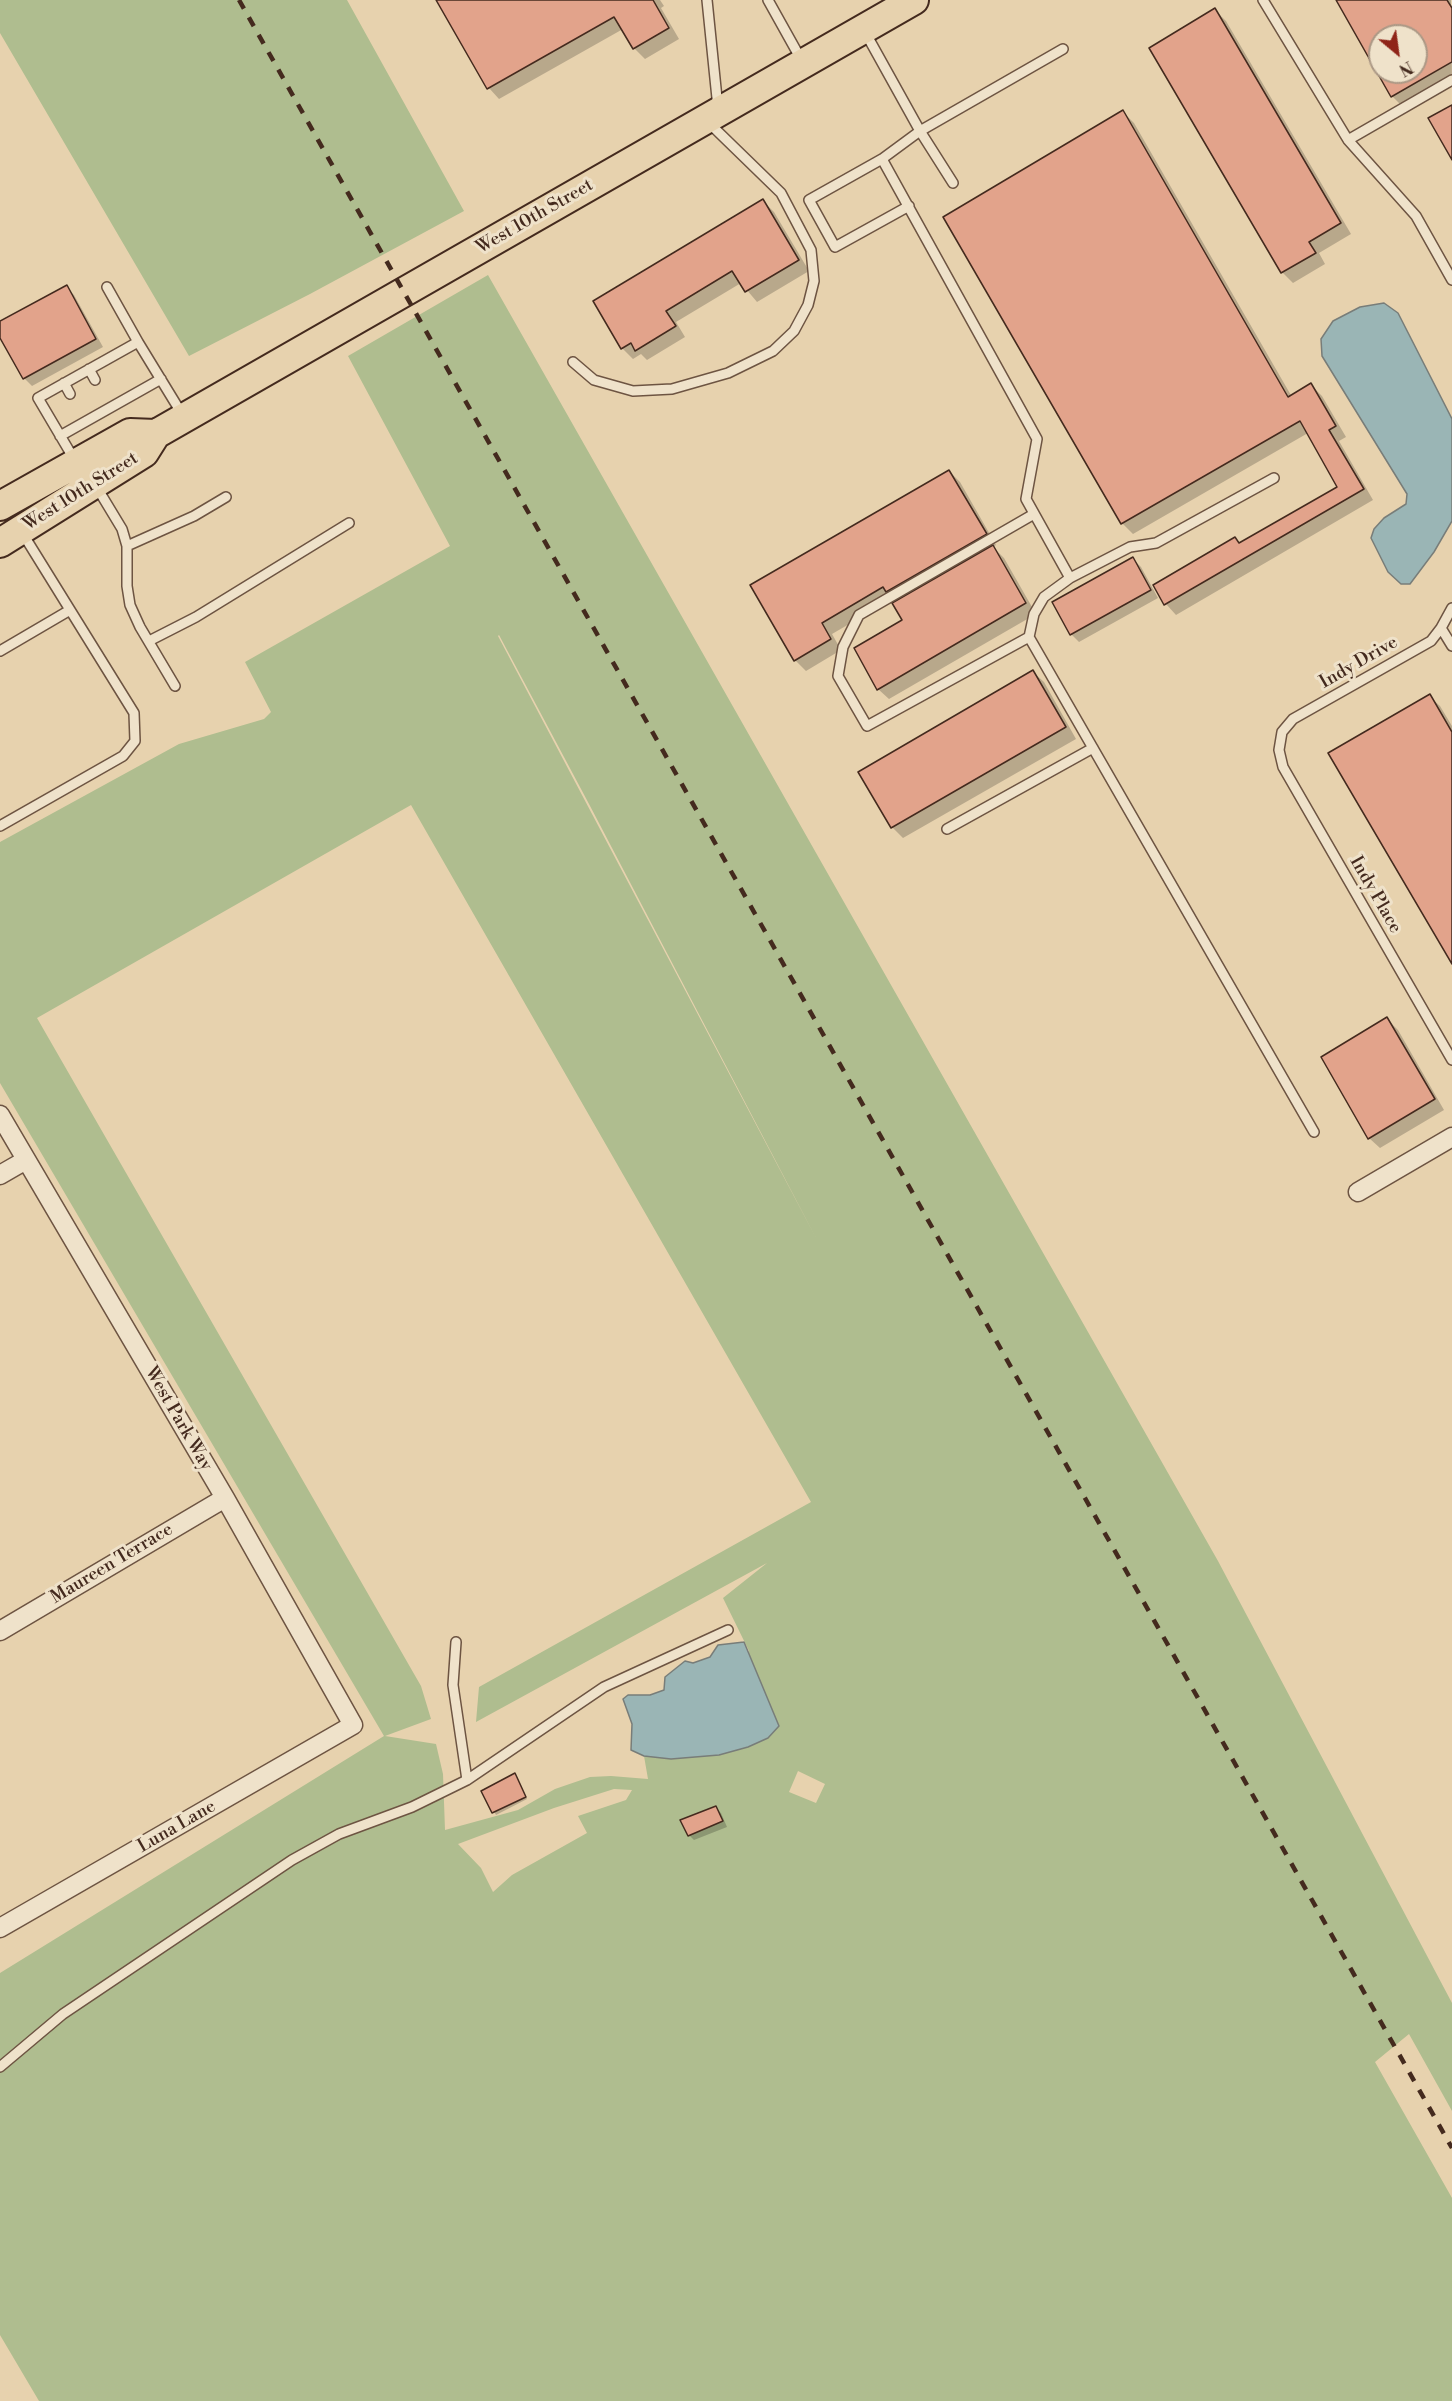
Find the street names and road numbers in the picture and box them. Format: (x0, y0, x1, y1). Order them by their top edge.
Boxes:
street label: West 10th Street (473, 175, 597, 259)
street label: West 10th Street (20, 448, 142, 536)
street label: Indy Drive (1316, 632, 1402, 694)
street label: Indy Place (1344, 853, 1406, 937)
street label: West Park Way (140, 1363, 216, 1475)
street label: Maureen Terrace (47, 1519, 177, 1609)
street label: Luna Lane (134, 1796, 220, 1858)

